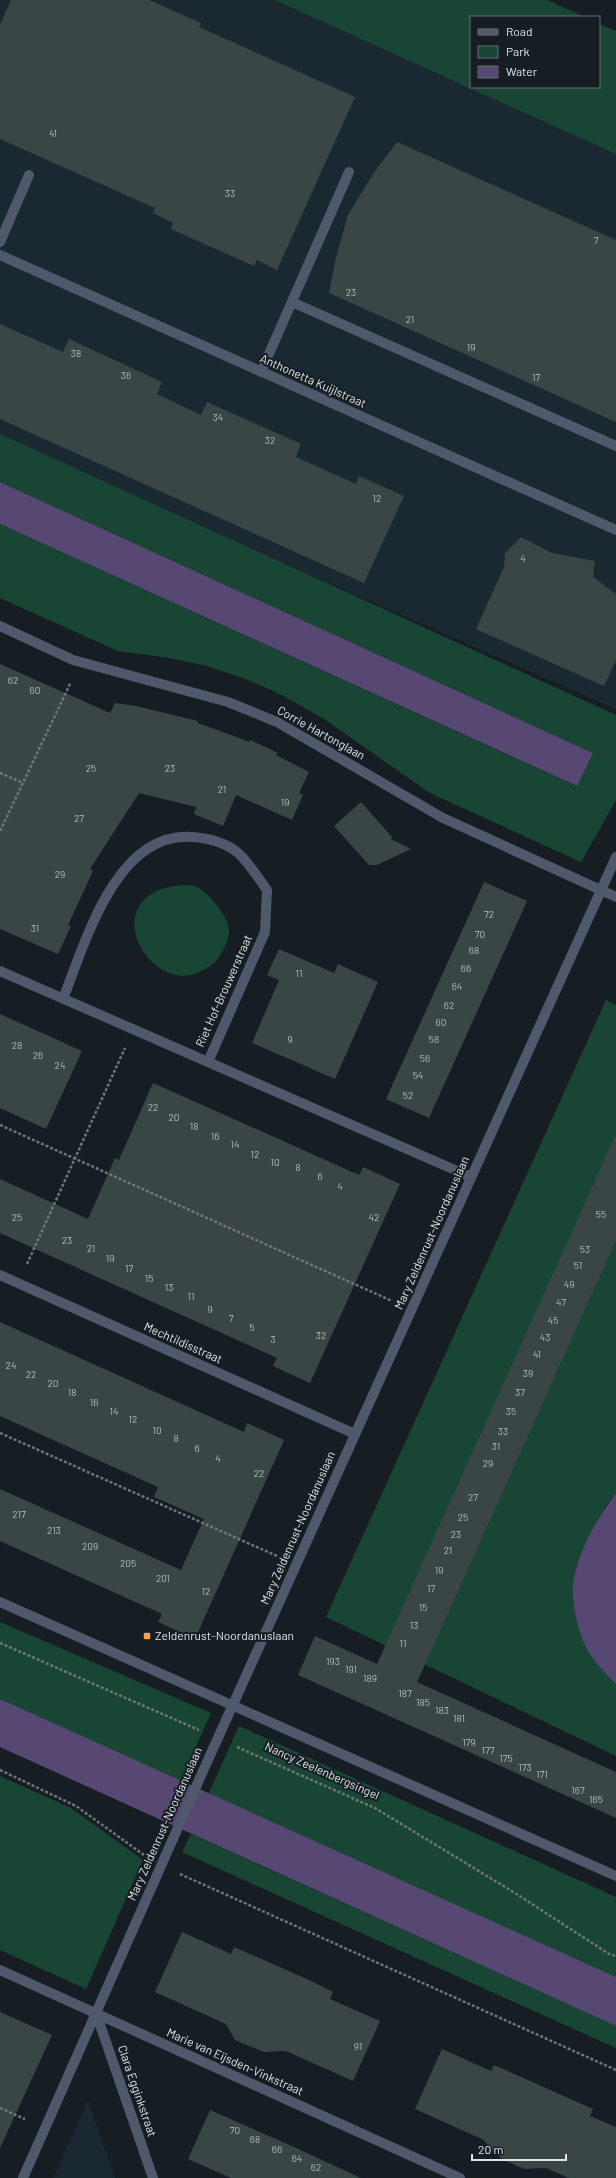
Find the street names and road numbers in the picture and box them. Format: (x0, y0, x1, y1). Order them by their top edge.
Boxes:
street label: Anthonetta Kuijlstraat (258, 350, 369, 410)
street label: Corrie Hartonglaan (275, 702, 368, 762)
street label: Riet Hof-Brouwerstraat (192, 932, 254, 1049)
street label: Mary Zeldenrust-Noordanuslaan (391, 1154, 471, 1311)
street label: Mechtildisstraat (142, 1319, 225, 1366)
street label: Mary Zeldenrust-Noordanuslaan (257, 1449, 337, 1606)
street label: Nancy Zeelenbergsingel (263, 1738, 382, 1802)
street label: Mary Zeldenrust-Noordanuslaan (124, 1745, 204, 1902)
street label: Marie van Eijsden-Vinkstraat (165, 2025, 306, 2098)
street label: Clara Egginkstraat (116, 2043, 160, 2138)

